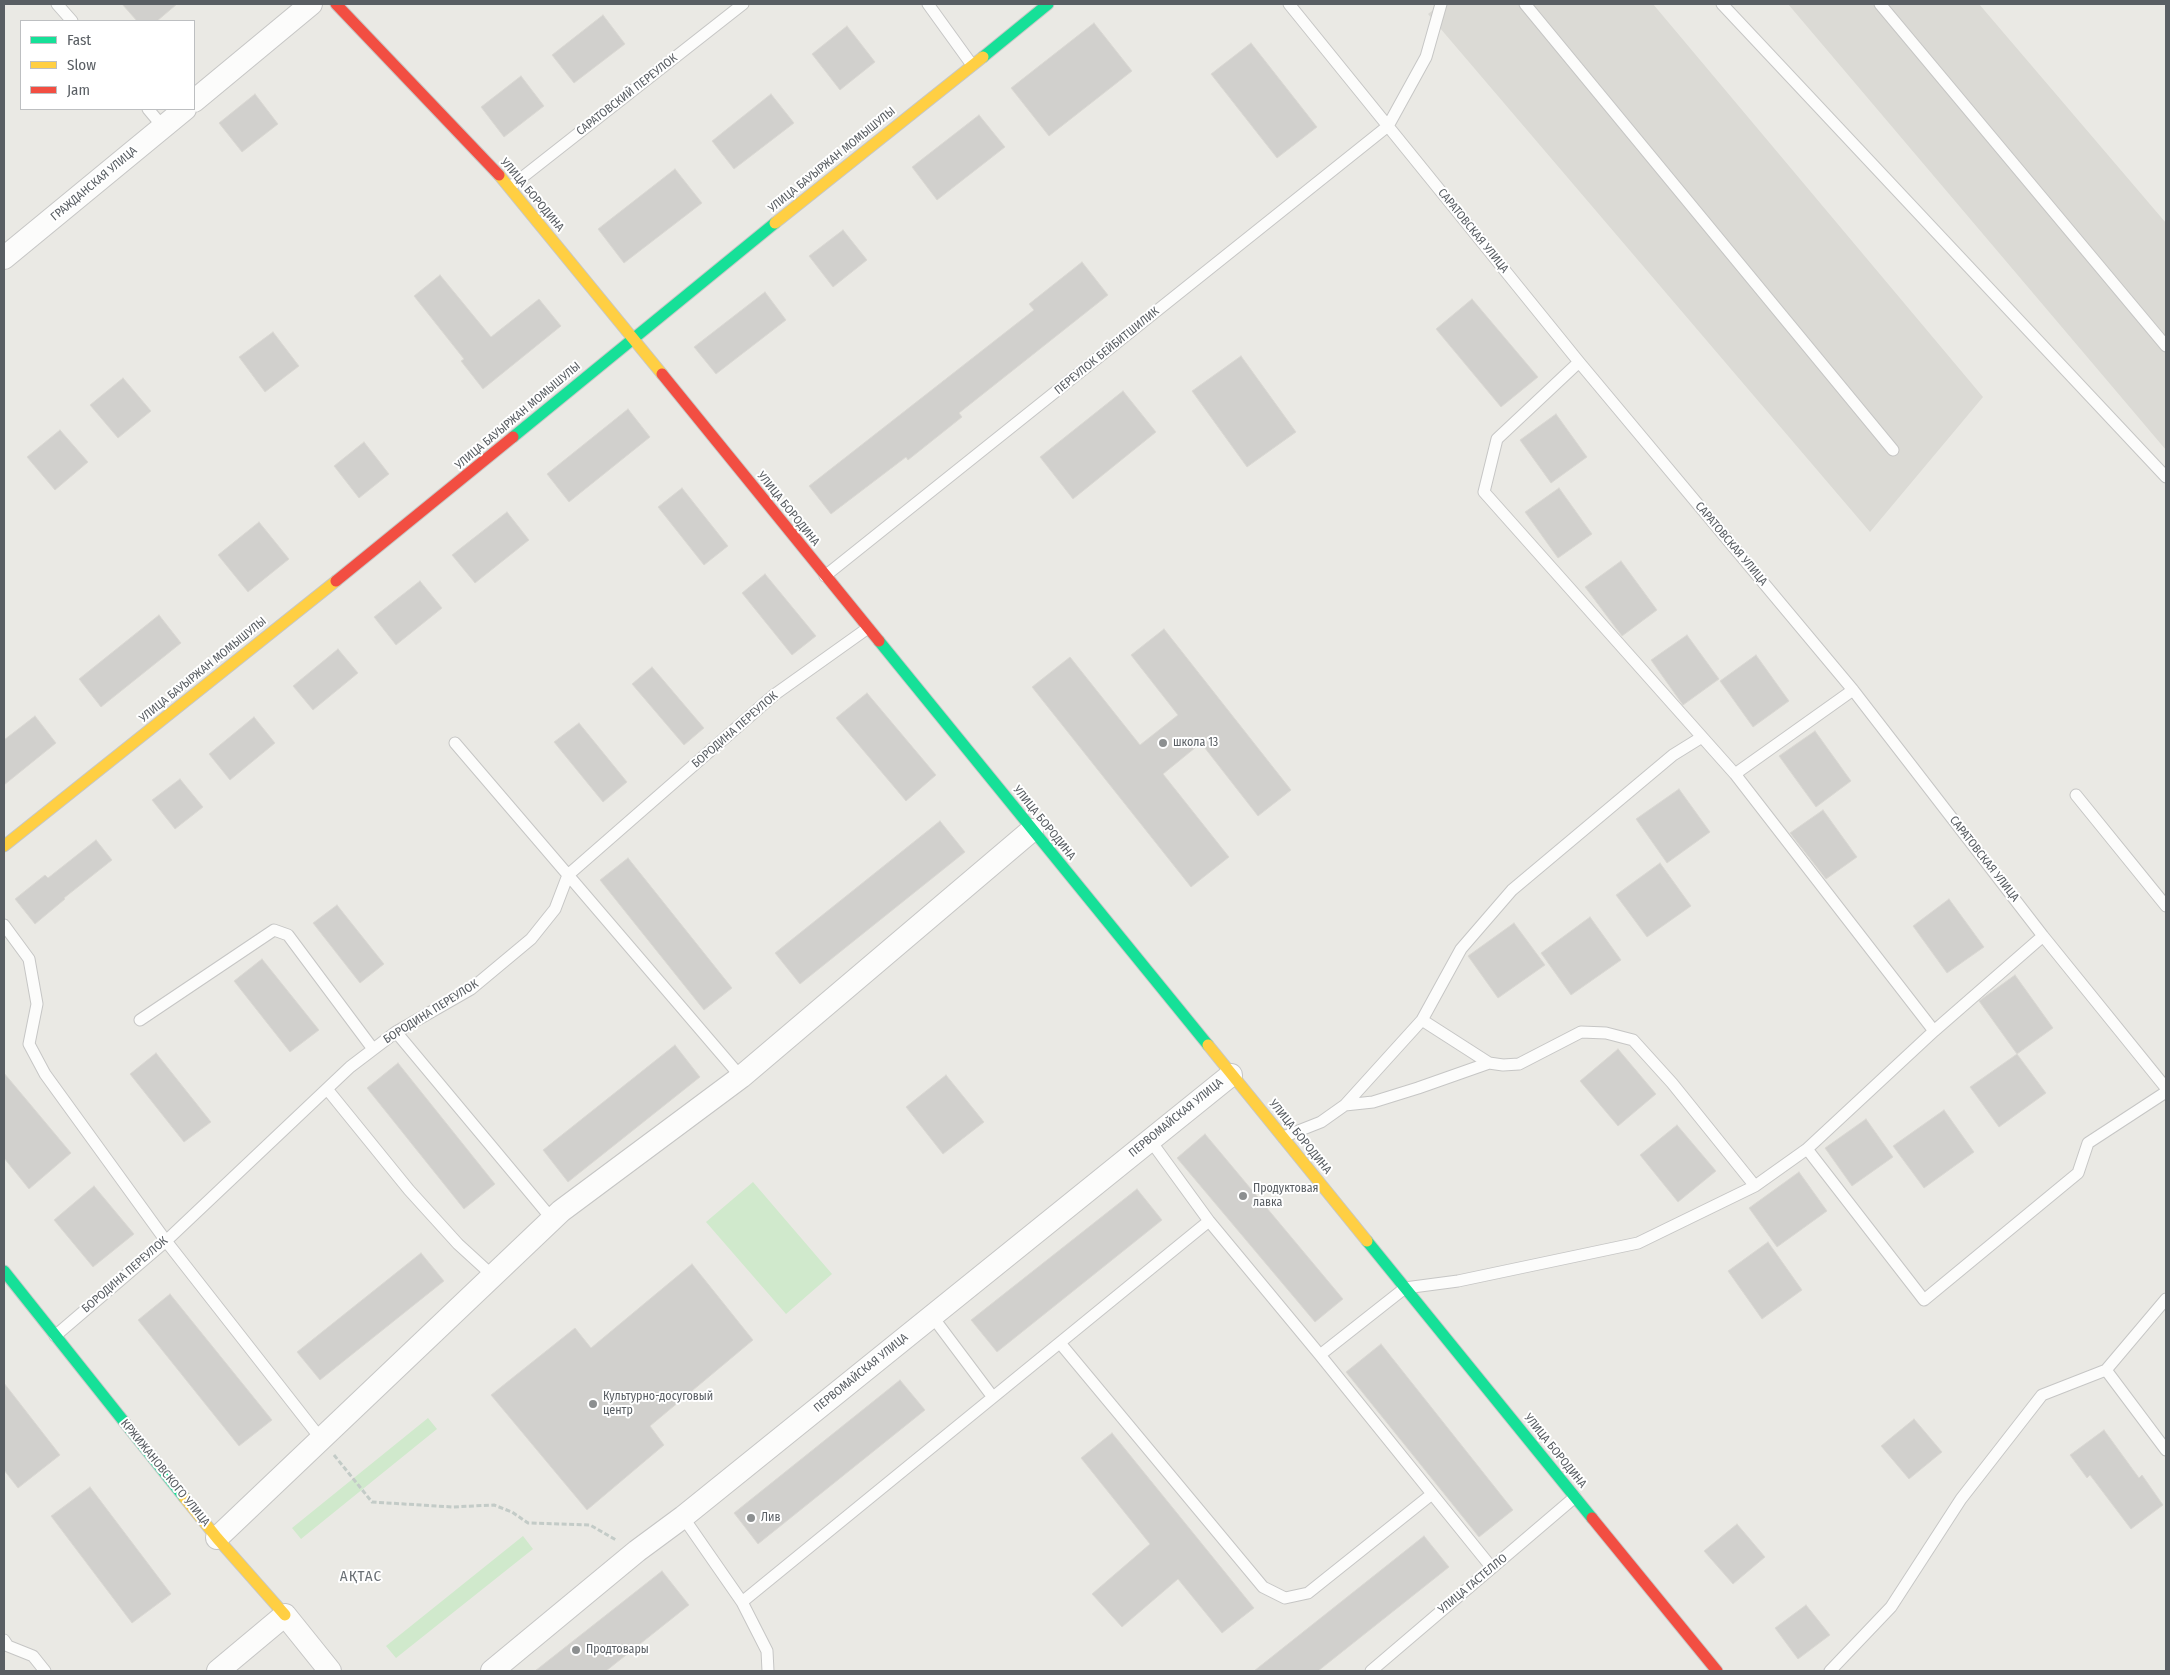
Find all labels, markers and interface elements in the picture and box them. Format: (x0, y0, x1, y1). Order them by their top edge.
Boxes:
legend (20, 20, 195, 110)
text: Fast (67, 31, 91, 49)
street label: САРАТОВСКИЙ ПЕРЕУЛОК (574, 51, 680, 139)
text: Slow (67, 56, 96, 74)
text: Jam (67, 81, 90, 99)
street label: УЛИЦА БАУЫРЖАН МОМЫШУЛЫ (766, 104, 898, 216)
street label: ГРАЖДАНСКАЯ УЛИЦА (48, 144, 140, 224)
street label: УЛИЦА БОРОДИНА (497, 155, 567, 235)
street label: САРАТОВСКАЯ УЛИЦА (1434, 186, 1512, 276)
street label: ПЕРЕУЛОК БЕЙБИТШИЛИК (1052, 304, 1162, 398)
street label: УЛИЦА БАУЫРЖАН МОМЫШУЛЫ (452, 359, 584, 473)
street label: УЛИЦА БОРОДИНА (754, 469, 822, 549)
street label: САРАТОВСКАЯ УЛИЦА (1692, 499, 1770, 589)
street label: УЛИЦА БАУЫРЖАН МОМЫШУЛЫ (137, 614, 269, 726)
street label: БОРОДИНА ПЕРЕУЛОК (689, 689, 781, 771)
place label: школа 13 (1173, 736, 1218, 750)
marker: школа 13 (1157, 737, 1169, 749)
street label: УЛИЦА БОРОДИНА (1010, 783, 1078, 863)
street label: САРАТОВСКАЯ УЛИЦА (1946, 813, 2022, 905)
street label: БОРОДИНА ПЕРЕУЛОК (381, 977, 481, 1047)
street label: ПЕРВОМАЙСКАЯ УЛИЦА (1126, 1076, 1226, 1160)
street label: УЛИЦА БОРОДИНА (1266, 1097, 1334, 1177)
place label: Продуктовая лавка (1253, 1182, 1318, 1210)
marker: Продуктовая лавка (1237, 1190, 1249, 1202)
street label: БОРОДИНА ПЕРЕУЛОК (79, 1234, 171, 1316)
street label: ПЕРВОМАЙСКАЯ УЛИЦА (811, 1331, 911, 1415)
place label: Культурно-досуговый центр (603, 1390, 713, 1418)
marker: Культурно-досуговый центр (587, 1398, 599, 1410)
street label: УЛИЦА БОРОДИНА (1521, 1411, 1589, 1491)
street label: КРЖИЖАНОВСКОГО УЛИЦА (117, 1417, 213, 1529)
place label: Лив (761, 1511, 781, 1525)
marker: Лив (745, 1512, 757, 1524)
street label: УЛИЦА ГАСТЕЛЛО (1436, 1551, 1510, 1617)
district label: АҚТАС (339, 1568, 383, 1586)
place label: Продтовары (586, 1643, 649, 1657)
marker: Продтовары (570, 1644, 582, 1656)

